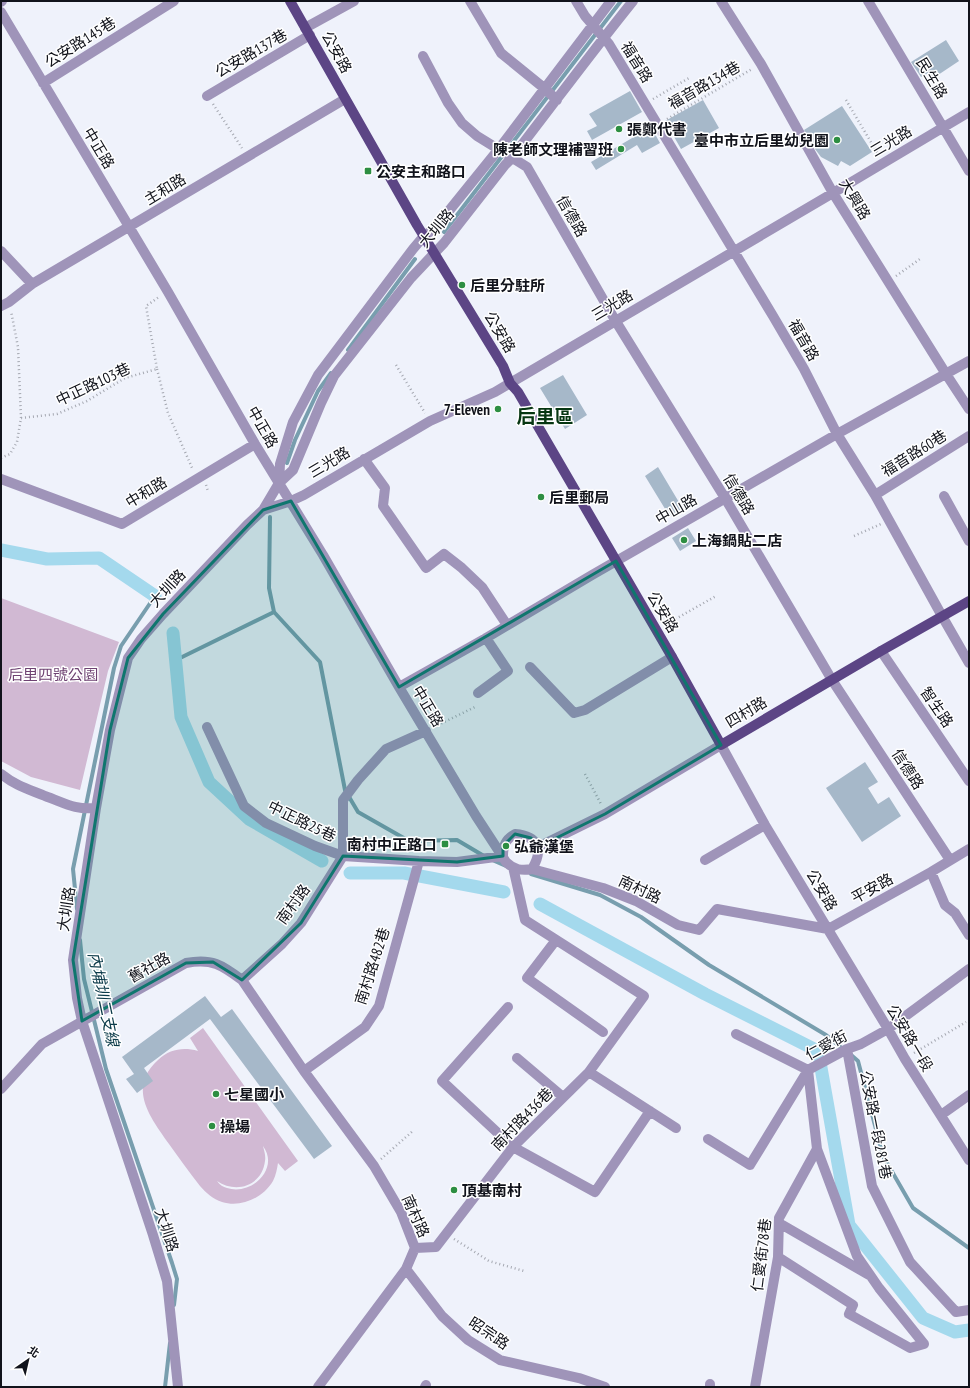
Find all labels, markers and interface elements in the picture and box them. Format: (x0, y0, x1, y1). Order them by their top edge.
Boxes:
street label: 公安路145巷 (41, 13, 119, 71)
street label: 公安路137巷 (211, 25, 291, 81)
street label: 公安路 (318, 28, 356, 76)
street label: 福音路 (617, 38, 657, 86)
street label: 民生路 (912, 54, 952, 102)
street label: 福音路134巷 (664, 57, 744, 113)
place label: 張鄭代書 (627, 120, 687, 139)
street label: 三光路 (867, 121, 915, 161)
street label: 中正路 (79, 124, 119, 172)
marker: 張鄭代書 (614, 124, 624, 134)
place label: 臺中市立后里幼兒園 (694, 131, 829, 150)
marker: 臺中市立后里幼兒園 (832, 135, 842, 145)
place label: 陳老師文理補習班 (493, 140, 613, 159)
marker: 陳老師文理補習班 (616, 144, 626, 154)
place label: 公安主和路口 (376, 162, 466, 181)
marker: 公安主和路口 (363, 166, 373, 176)
street label: 主和路 (141, 169, 189, 209)
street label: 大興路 (835, 175, 875, 223)
street label: 信德路 (553, 192, 591, 240)
street label: 大圳路 (414, 205, 458, 251)
place label: 后里分駐所 (470, 276, 545, 295)
marker: 后里分駐所 (457, 280, 467, 290)
street label: 三光路 (588, 285, 636, 325)
street label: 公安路 (480, 308, 520, 356)
street label: 福音路 (785, 316, 823, 364)
street label: 中正路103巷 (53, 358, 133, 410)
place label: 7-Eleven (444, 400, 490, 419)
street label: 中正路 (244, 403, 282, 451)
marker: 7-Eleven (493, 404, 503, 414)
district label: 后里區 (516, 404, 574, 428)
street label: 福音路60巷 (878, 425, 950, 481)
street label: 三光路 (305, 442, 353, 482)
street label: 信德路 (719, 470, 759, 518)
street label: 中和路 (122, 472, 170, 512)
place label: 后里郵局 (549, 488, 609, 507)
street label: 中山路 (652, 490, 700, 528)
marker: 后里郵局 (536, 492, 546, 502)
place label: 上海鍋貼二店 (692, 531, 782, 550)
marker: 上海鍋貼二店 (679, 535, 689, 545)
street label: 大圳路 (145, 565, 189, 611)
street label: 公安路 (643, 588, 683, 636)
park label: 后里四號公園 (8, 665, 98, 684)
street label: 中正路 (408, 682, 448, 730)
street label: 智生路 (917, 683, 957, 731)
street label: 四村路 (722, 692, 770, 732)
street label: 信德路 (888, 745, 928, 793)
street label: 中正路25巷 (265, 796, 339, 846)
place label: 南村中正路口 (347, 835, 437, 854)
place label: 弘爺漢堡 (514, 837, 574, 856)
marker: 南村中正路口 (440, 839, 450, 849)
marker: 弘爺漢堡 (501, 841, 511, 851)
street label: 公安路 (802, 866, 842, 914)
street label: 平安路 (848, 869, 896, 907)
street label: 南村路 (616, 871, 664, 907)
street label: 南村路 (272, 880, 314, 928)
street label: 大圳路 (53, 885, 79, 933)
street label: 南村路482巷 (351, 925, 393, 1007)
street label: 舊社路 (125, 948, 173, 986)
water label: 內埔圳二支線 (84, 950, 124, 1050)
street label: 公安路一段 (883, 1001, 937, 1075)
street label: 仁愛街 (802, 1026, 850, 1064)
street label: 公安路一段281巷 (856, 1069, 896, 1181)
street label: 南村路436巷 (487, 1084, 557, 1154)
place label: 七星國小 (224, 1085, 285, 1104)
marker: 七星國小 (211, 1089, 221, 1099)
place label: 操場 (220, 1117, 250, 1136)
marker: 操場 (207, 1121, 217, 1131)
place label: 頂基南村 (462, 1181, 522, 1200)
marker: 頂基南村 (449, 1185, 459, 1195)
street label: 南村路 (398, 1192, 434, 1240)
street label: 大圳路 (151, 1206, 183, 1254)
street label: 仁愛街78巷 (747, 1217, 775, 1293)
street label: 昭宗路 (465, 1313, 513, 1353)
north arrow (8, 1340, 48, 1380)
text: 北 (25, 1343, 42, 1361)

